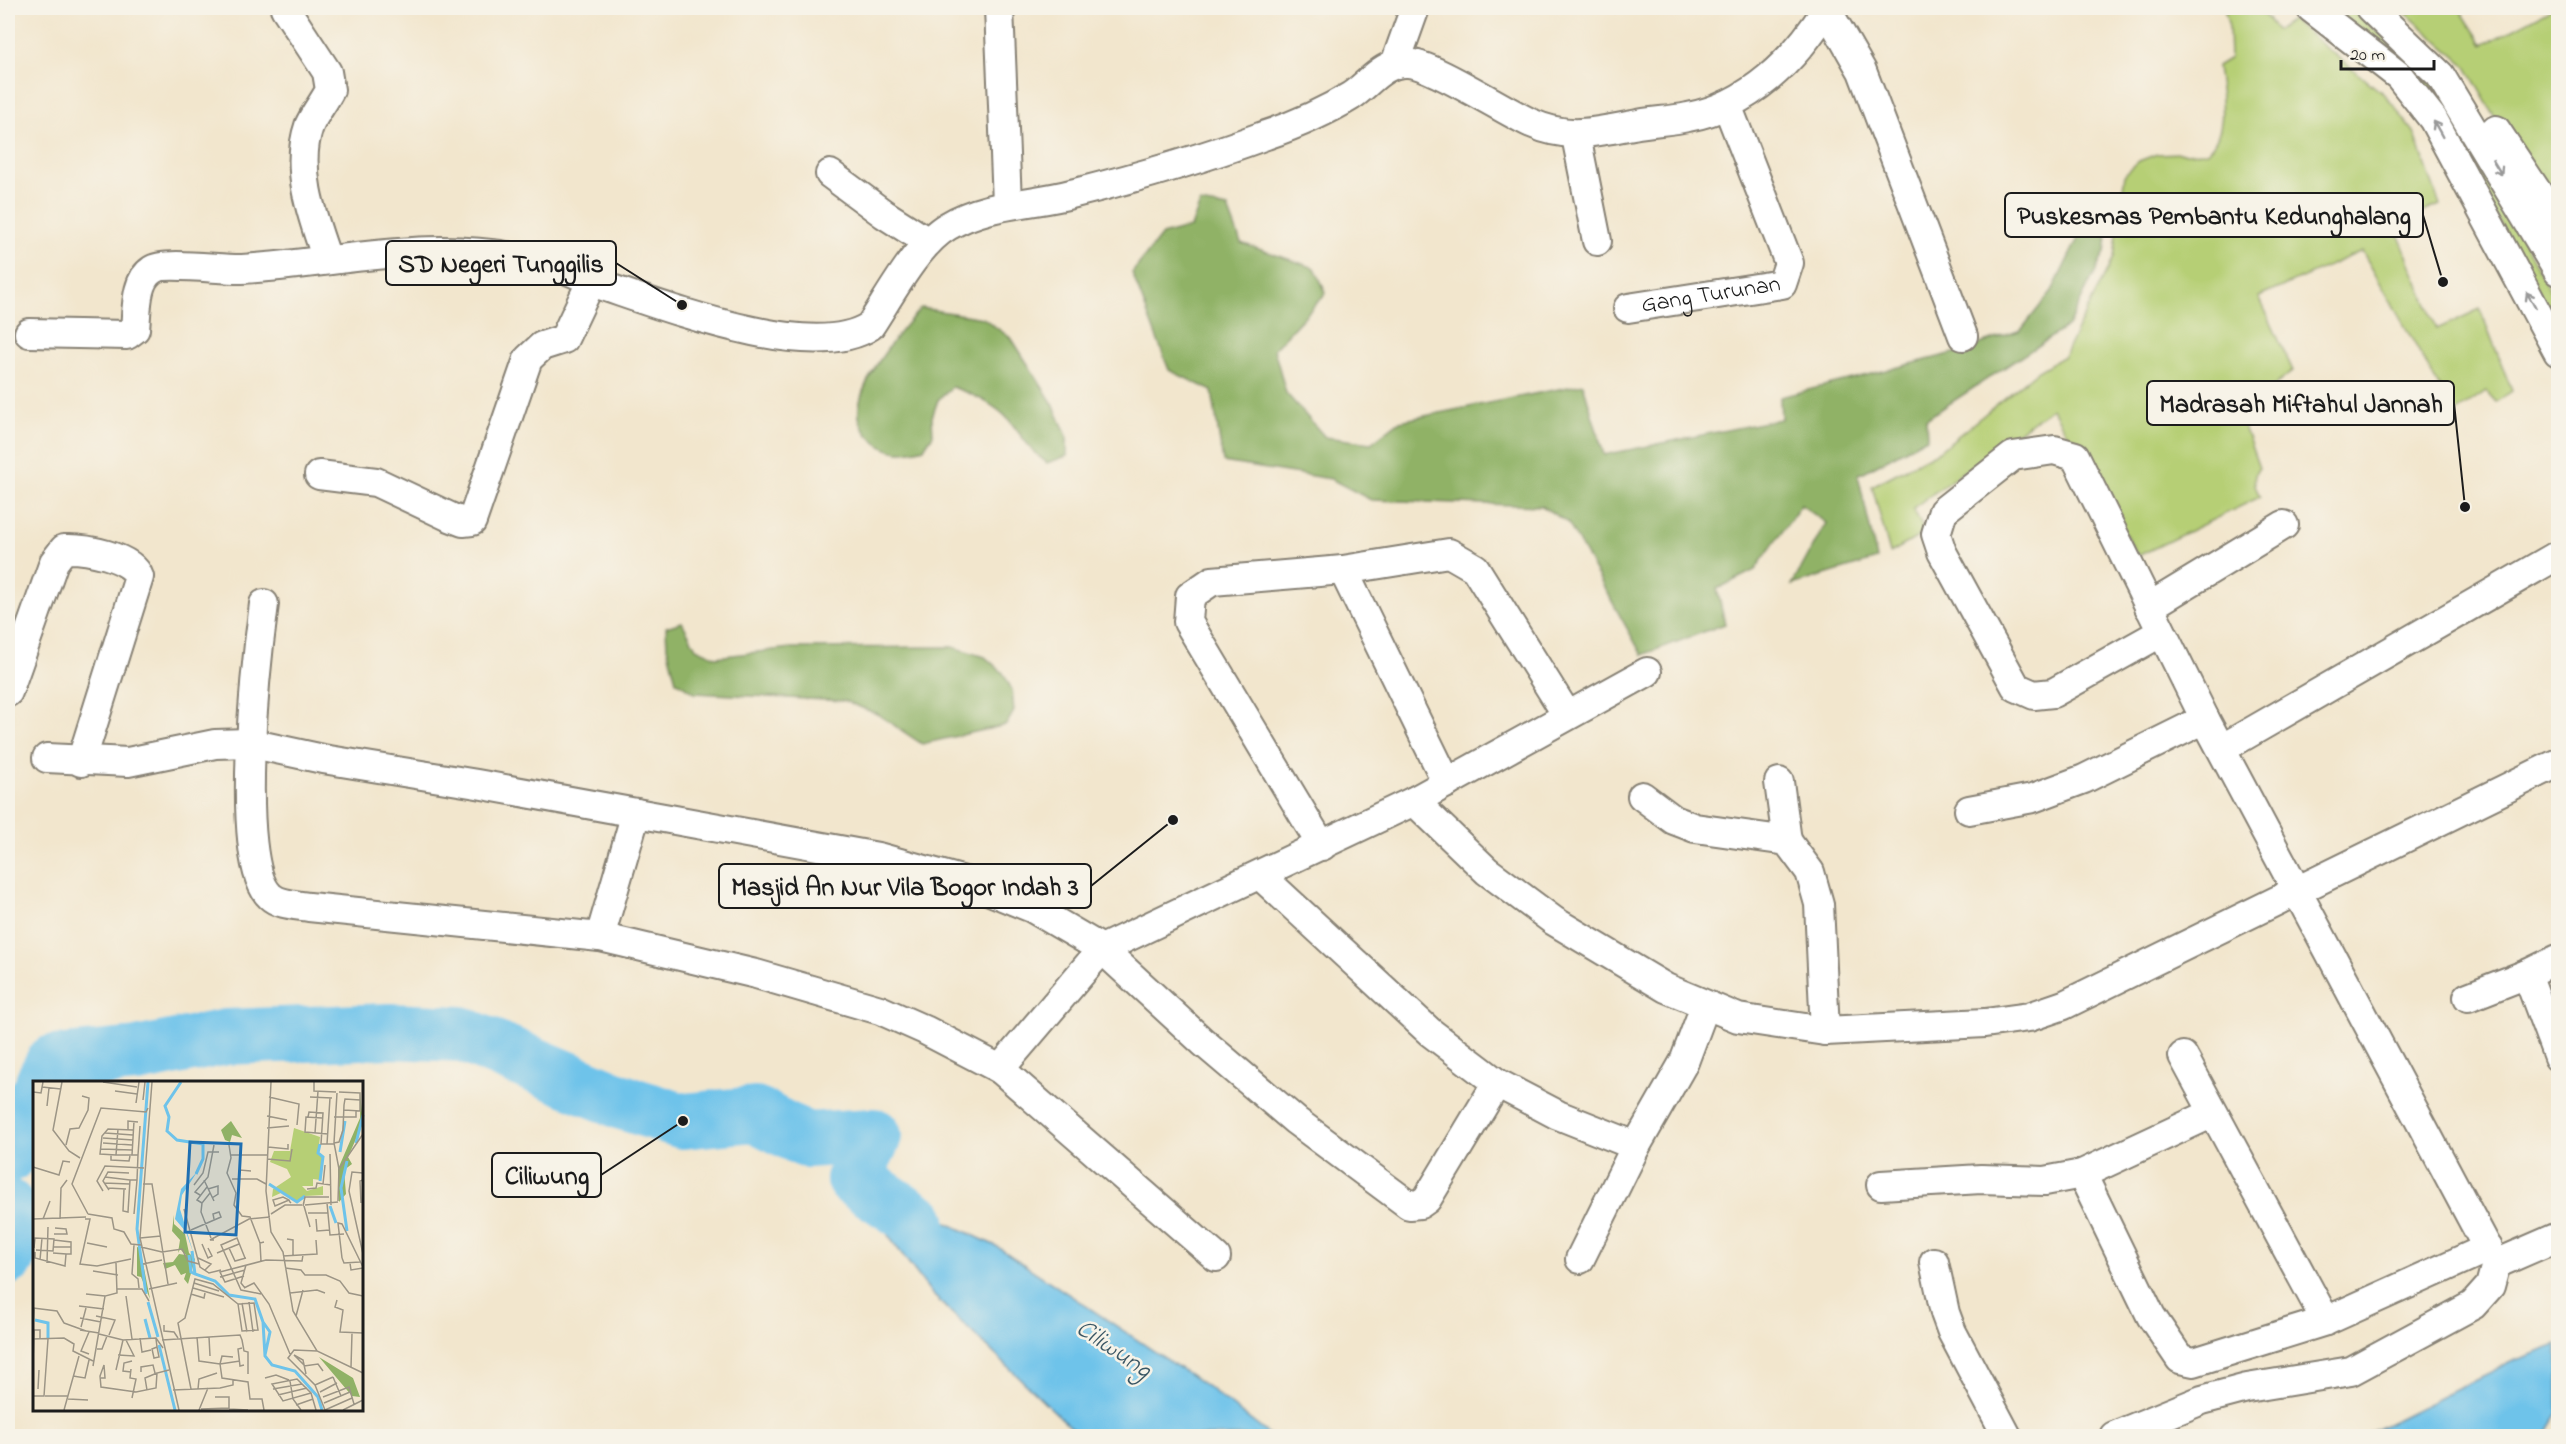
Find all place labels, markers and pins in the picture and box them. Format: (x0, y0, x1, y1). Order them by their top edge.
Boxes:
callout: Puskesmas Pembantu Kedunghalang (2005, 193, 2423, 237)
callout: SD Negeri Tunggilis (386, 241, 616, 285)
callout: Madrasah Miftahul Jannah (2147, 381, 2454, 425)
callout: Masjid An Nur Vila Bogor Indah 3 (719, 864, 1091, 908)
callout: Ciliwung (492, 1153, 601, 1197)

